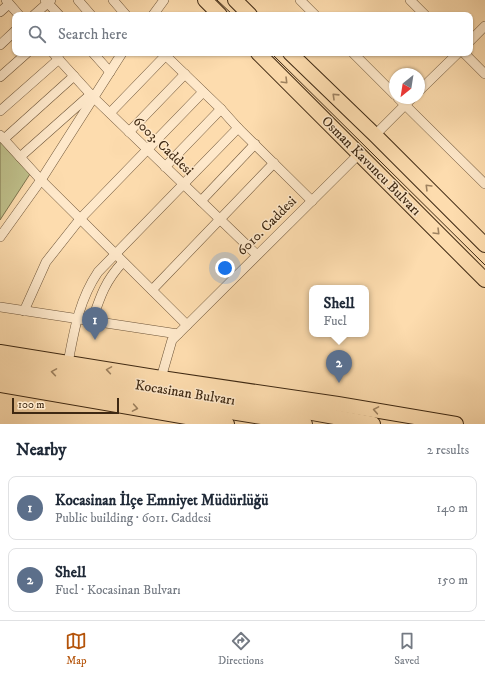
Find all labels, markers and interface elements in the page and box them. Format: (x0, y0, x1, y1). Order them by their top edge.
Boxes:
search box (12, 12, 473, 56)
icon: search (26, 23, 48, 45)
text: Search here (58, 25, 127, 44)
north arrow (389, 68, 425, 104)
one-way arrow (280, 76, 288, 83)
one-way arrow (332, 94, 340, 101)
street label: Osman Kavuncu Bulvarı (317, 112, 425, 220)
street label: 6003. Caddesi (129, 113, 197, 180)
one-way arrow (425, 185, 433, 192)
street label: 6010. Caddesi (233, 192, 301, 260)
one-way arrow (432, 227, 440, 235)
your location (215, 258, 235, 278)
popup (309, 285, 369, 337)
text: Shell (324, 294, 354, 313)
pin: 1 (82, 307, 108, 340)
text: Fuel (324, 313, 347, 329)
pin: 2 (326, 350, 352, 383)
one-way arrow (106, 366, 112, 375)
one-way arrow (51, 368, 57, 377)
street label: Kocasinan Bulvarı (134, 376, 237, 410)
scale bar (12, 396, 119, 415)
text: 100 m (18, 398, 44, 412)
one-way arrow (132, 403, 138, 412)
one-way arrow (373, 406, 379, 415)
text: Nearby (16, 439, 66, 461)
text: 2 results (427, 442, 469, 458)
text: Kocasinan İlçe Emniyet Müdürlüğü (55, 491, 268, 510)
text: 1 (28, 500, 32, 516)
text: 140 m (436, 500, 468, 516)
text: Public building · 6011. Caddesi (55, 510, 211, 526)
text: Shell (55, 563, 86, 582)
text: 2 (27, 572, 33, 588)
text: 150 m (437, 572, 468, 588)
text: Fuel · Kocasinan Bulvarı (55, 582, 181, 598)
tab: Map (65, 630, 87, 668)
tab: Directions (218, 630, 264, 668)
tab: Saved (394, 630, 420, 668)

